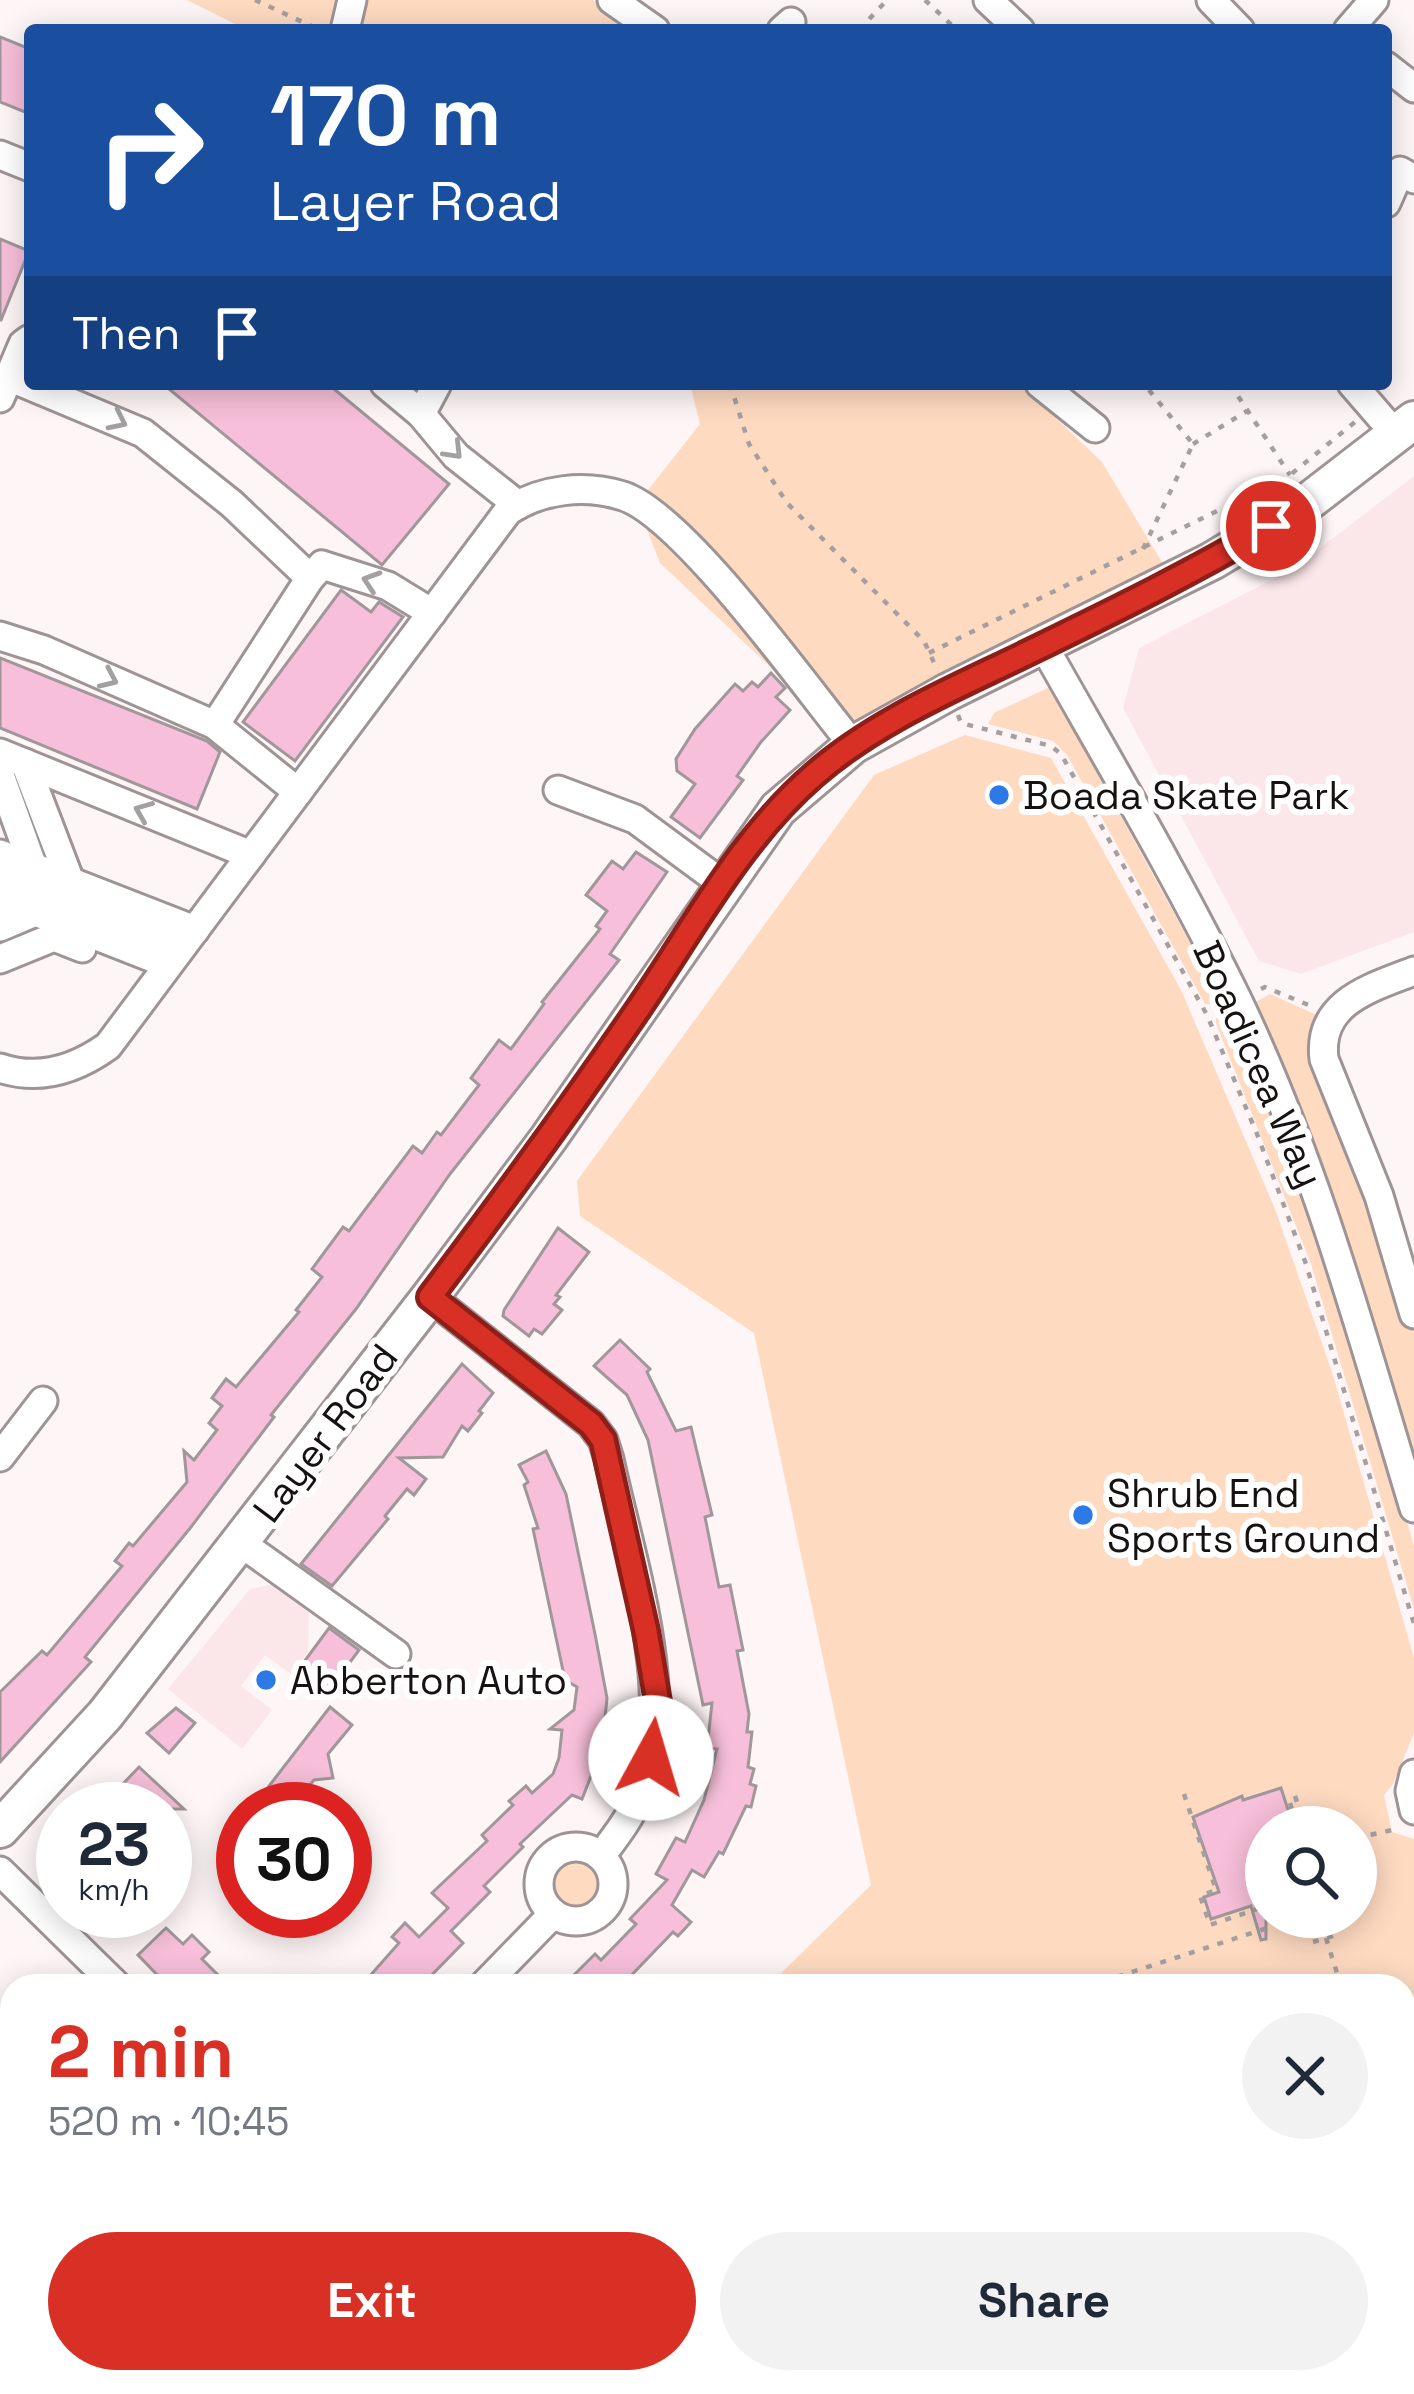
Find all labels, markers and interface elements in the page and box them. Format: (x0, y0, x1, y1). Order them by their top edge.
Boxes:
text: 170 m (270, 62, 502, 170)
icon: right (72, 72, 228, 228)
text: Layer Road (270, 167, 562, 236)
icon: arrive (204, 300, 270, 366)
text: Then (72, 305, 180, 362)
one-way arrow (105, 407, 127, 430)
one-way arrow (440, 437, 462, 459)
pin (1220, 475, 1322, 577)
icon: arrive (1238, 493, 1304, 559)
one-way arrow (362, 571, 383, 595)
one-way arrow (96, 664, 118, 688)
place label: Boada Skate Park (1023, 771, 1349, 820)
marker: Boada Skate Park (986, 782, 1012, 808)
one-way arrow (133, 800, 154, 825)
street label: Boadicea Way (1182, 933, 1335, 1195)
street label: Layer Road (242, 1334, 408, 1532)
place label: Shrub End Sports Ground (1107, 1469, 1380, 1563)
marker: Shrub End Sports Ground (1070, 1502, 1096, 1528)
place label: Abberton Auto (290, 1656, 567, 1705)
marker: Abberton Auto (253, 1667, 279, 1693)
position arrow (588, 1695, 714, 1821)
speed limit sign: 30 (216, 1782, 372, 1938)
text: 23 (78, 1806, 150, 1883)
map controls (1245, 1806, 1377, 1938)
button: search (1245, 1806, 1377, 1938)
text: km/h (78, 1870, 150, 1909)
text: 2 min (48, 2006, 234, 2098)
button: close (1242, 2013, 1368, 2139)
text: 520 m · 10:45 (48, 2097, 289, 2146)
button: Exit (48, 2232, 696, 2370)
button: Share (720, 2232, 1368, 2370)

